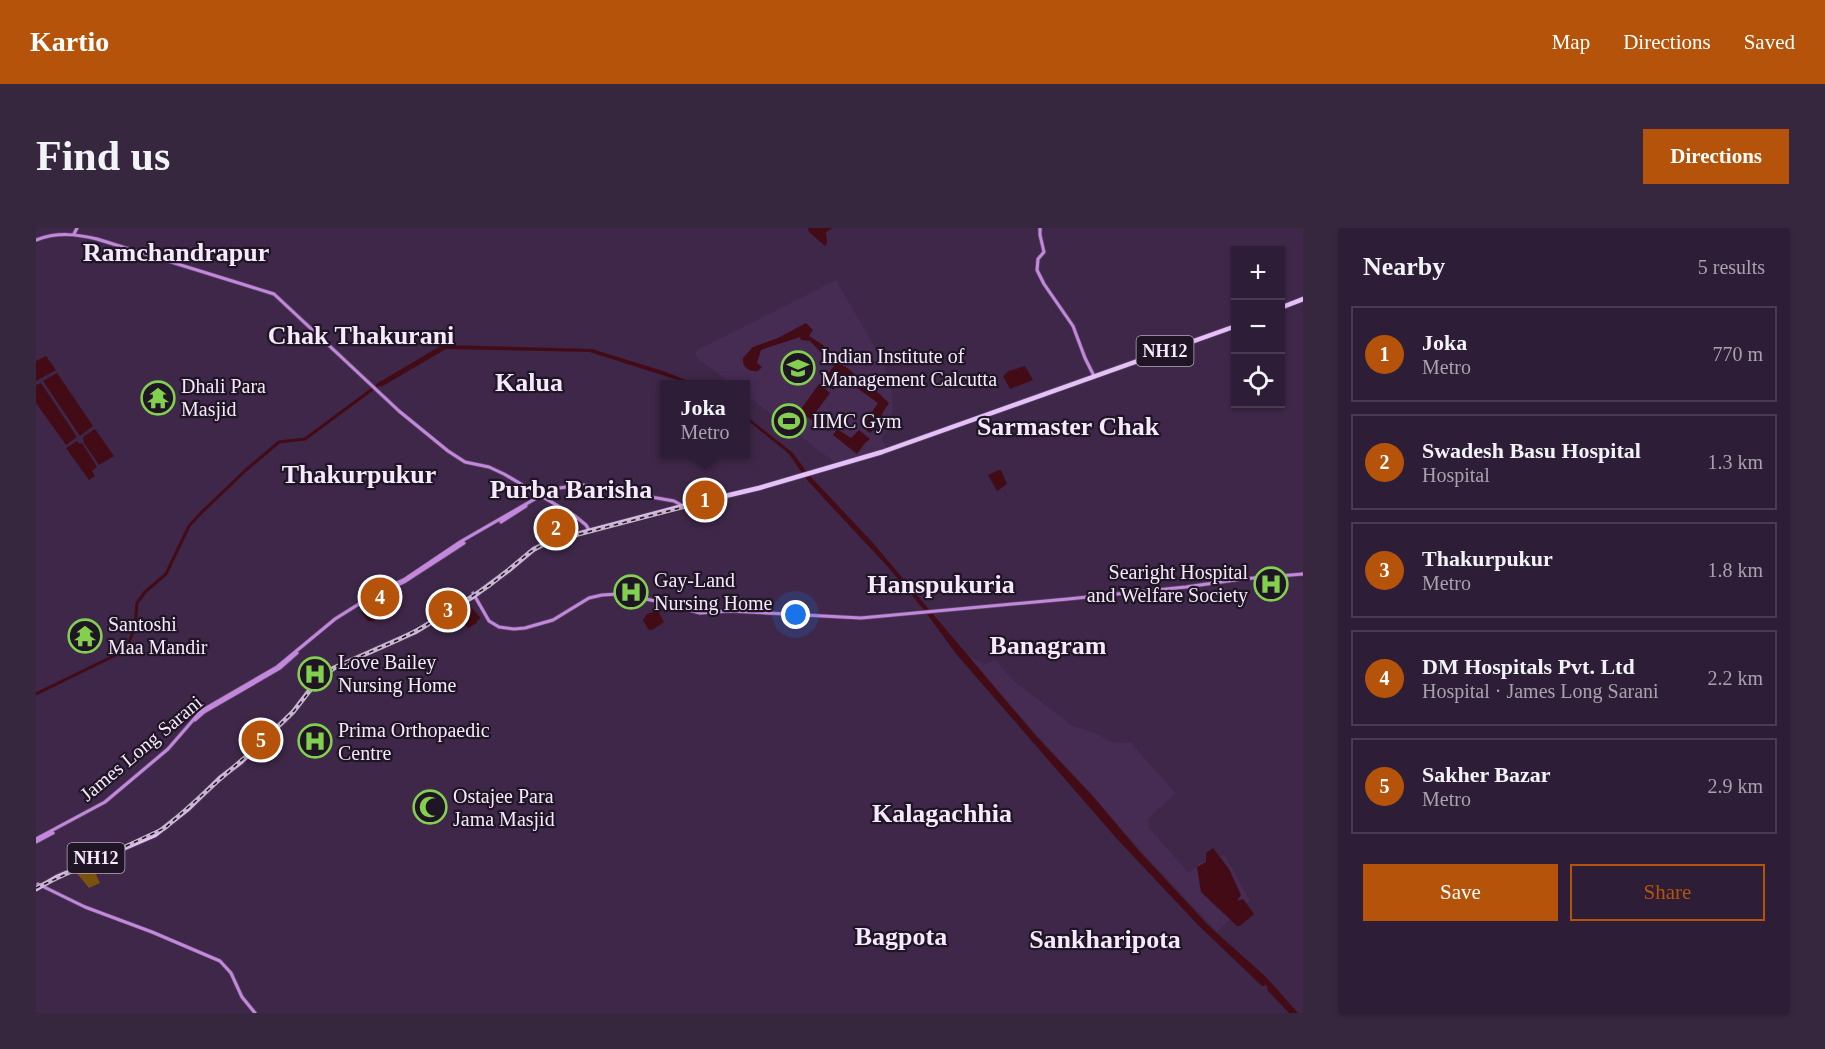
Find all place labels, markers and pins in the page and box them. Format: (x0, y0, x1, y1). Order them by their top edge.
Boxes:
place label: Indian Institute of Management Calcutta (821, 345, 997, 391)
school or university icon: Indian Institute of Management Calcutta (780, 350, 816, 386)
place label: Dhali Para Masjid (181, 375, 266, 421)
temple icon: Dhali Para Masjid (140, 380, 176, 416)
sports icon: IIMC Gym (771, 403, 807, 439)
place label: IIMC Gym (812, 410, 902, 433)
pin: 1 (686, 478, 724, 522)
pin: 2 (536, 506, 576, 550)
place label: Searight Hospital and Welfare Society (1087, 561, 1248, 607)
hospital icon: Searight Hospital and Welfare Society (1253, 566, 1289, 602)
place label: Gay-Land Nursing Home (654, 569, 772, 615)
pin: 4 (360, 574, 400, 620)
hospital icon: Gay-Land Nursing Home (613, 574, 649, 610)
pin: 3 (428, 588, 468, 632)
place label: Santoshi Maa Mandir (108, 613, 208, 658)
temple icon: Santoshi Maa Mandir (67, 618, 103, 654)
place label: Love Bailey Nursing Home (338, 651, 456, 697)
hospital icon: Love Bailey Nursing Home (297, 656, 333, 692)
pin: 5 (242, 718, 280, 762)
place label: Prima Orthopaedic Centre (338, 719, 490, 764)
hospital icon: Prima Orthopaedic Centre (297, 723, 333, 759)
place label: Ostajee Para Jama Masjid (453, 785, 555, 831)
mosque icon: Ostajee Para Jama Masjid (412, 789, 448, 825)

